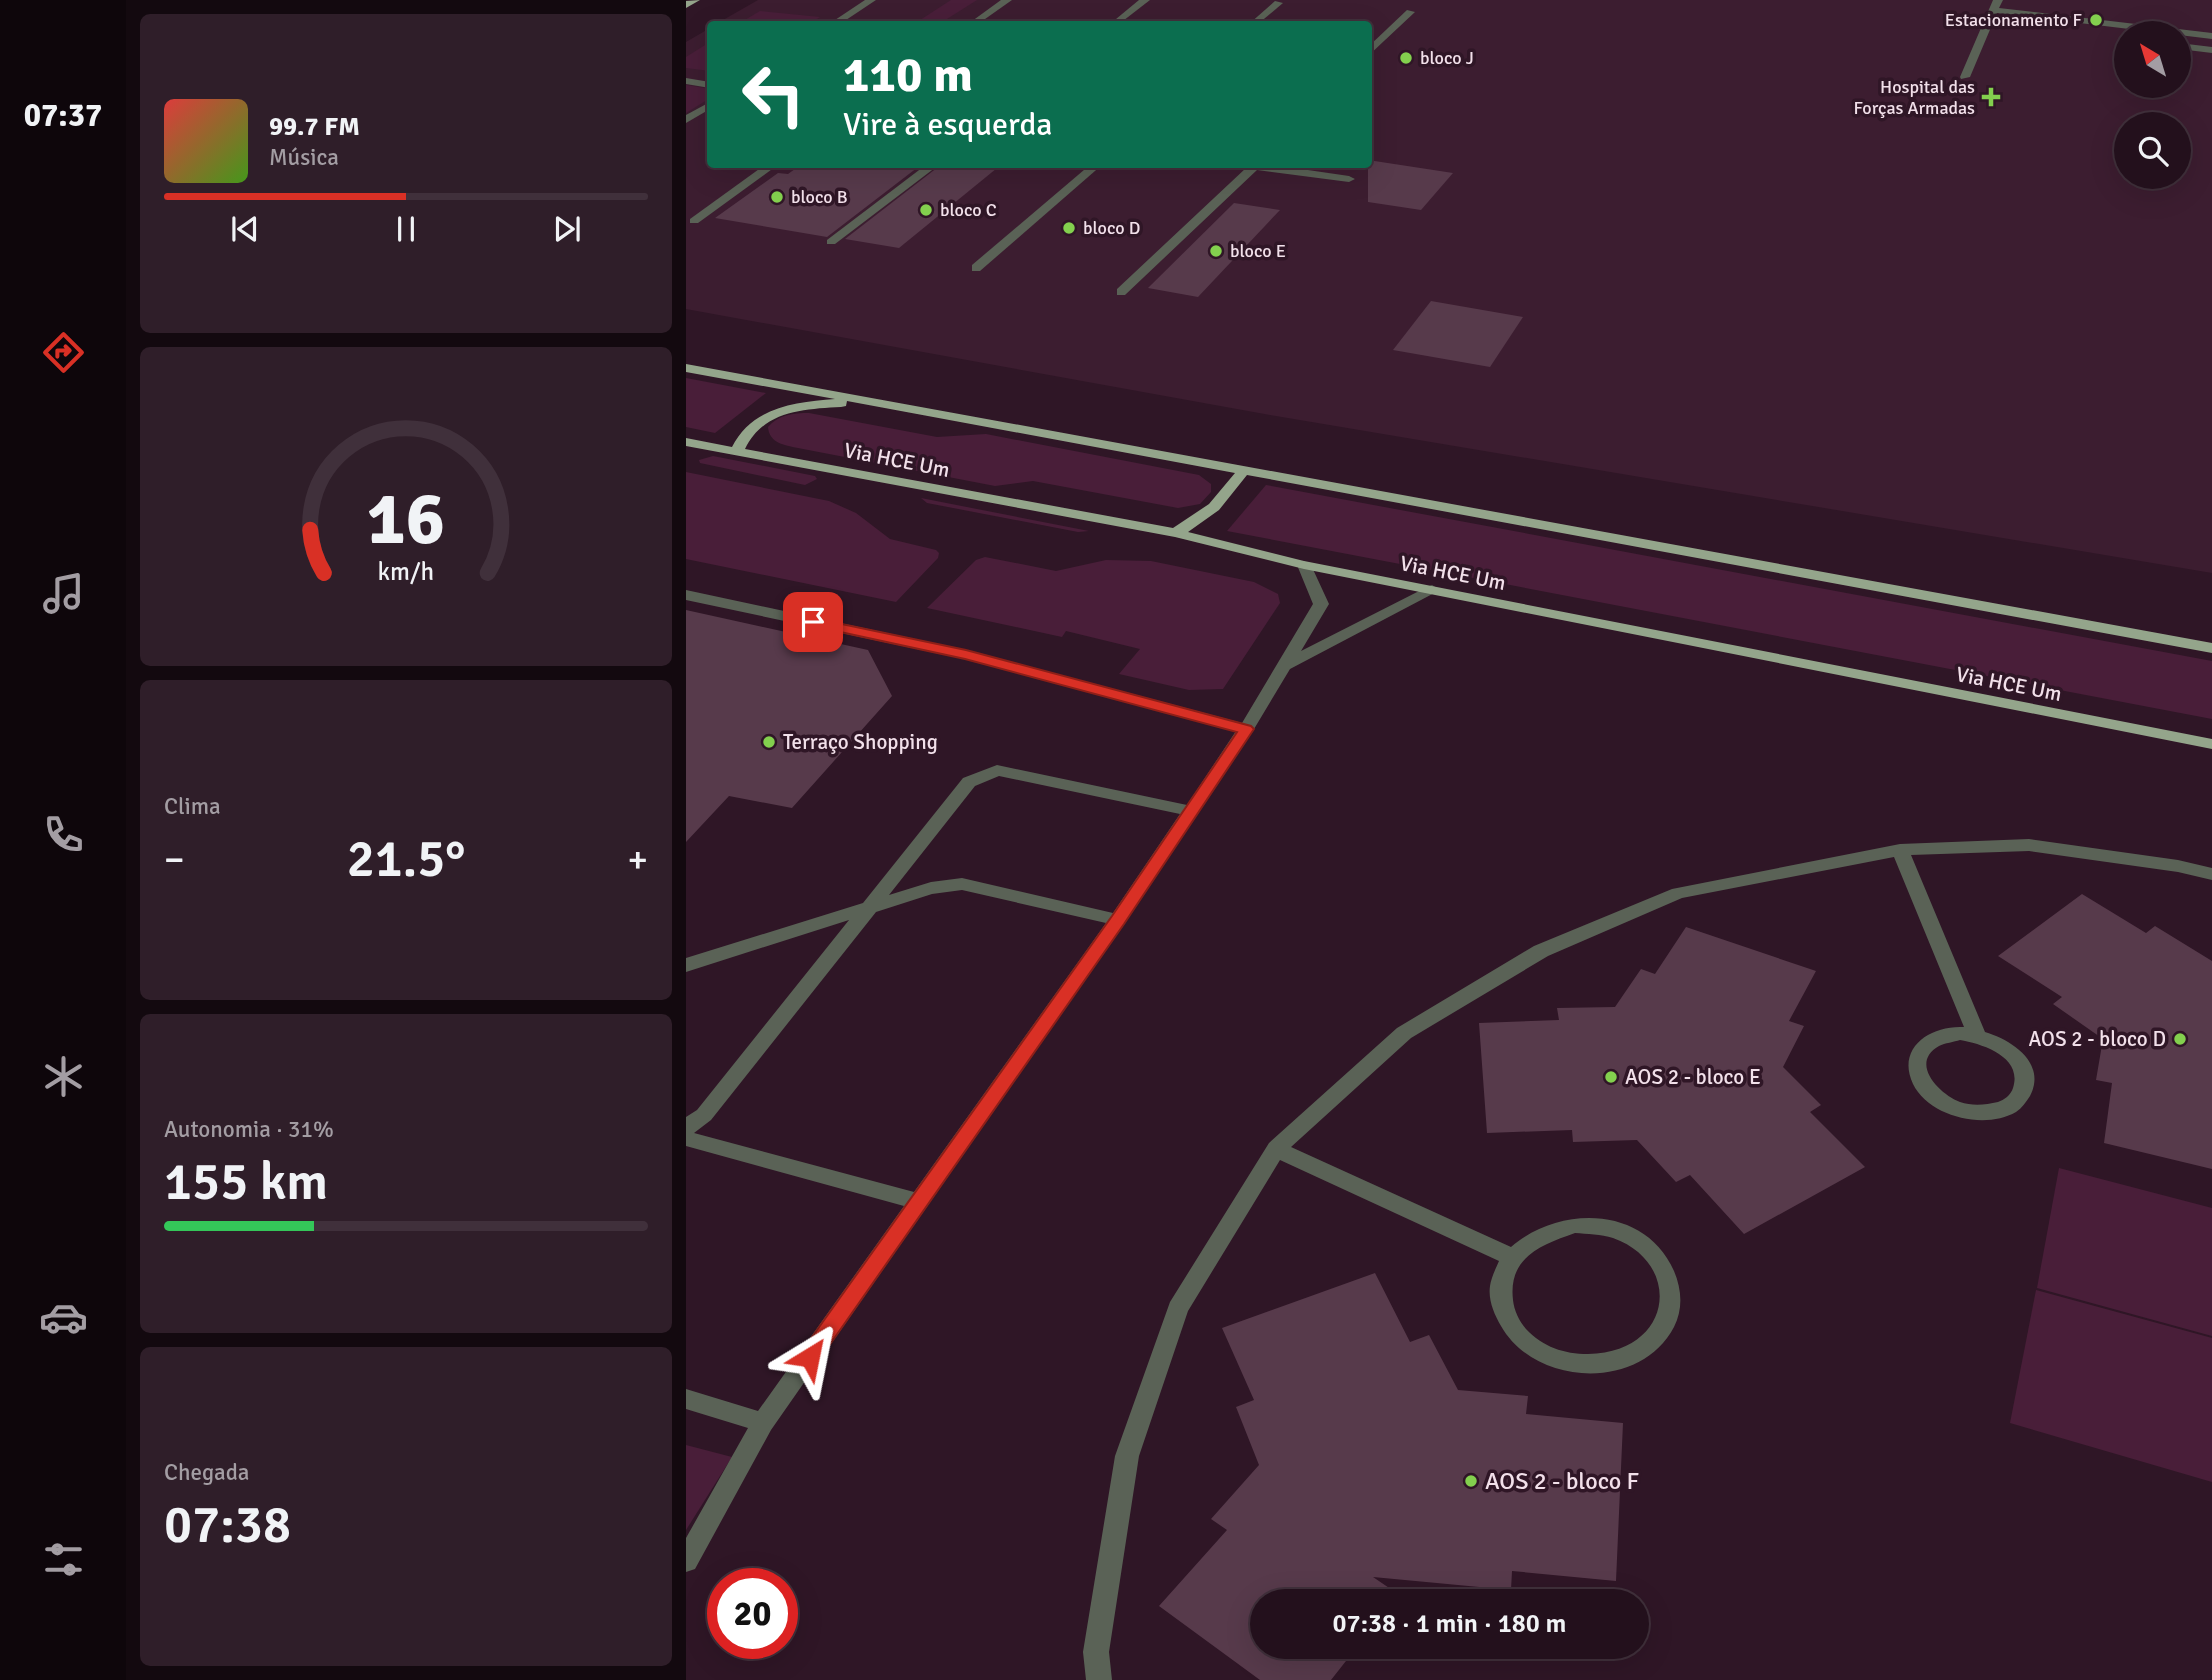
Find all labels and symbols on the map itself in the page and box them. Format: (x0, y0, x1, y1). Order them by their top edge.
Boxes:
place label: Estacionamento F (1945, 9, 2082, 31)
marker: Estacionamento F (2088, 12, 2104, 28)
north arrow (2114, 21, 2191, 98)
place label: bloco J (1420, 47, 1474, 69)
marker: bloco J (1398, 50, 1414, 66)
place label: Hospital das Forças Armadas (1853, 76, 1975, 119)
marker: Hospital das Forças Armadas (1981, 87, 2001, 107)
place label: bloco B (791, 186, 848, 208)
marker: bloco B (769, 189, 785, 205)
place label: bloco C (940, 199, 997, 221)
marker: bloco C (918, 202, 934, 218)
place label: bloco D (1083, 217, 1140, 239)
marker: bloco D (1061, 220, 1077, 236)
place label: bloco E (1230, 240, 1286, 262)
marker: bloco E (1208, 243, 1224, 259)
street label: Via HCE Um (842, 437, 952, 483)
street label: Via HCE Um (1398, 550, 1508, 596)
pin (783, 592, 843, 652)
street label: Via HCE Um (1954, 661, 2064, 707)
place label: Terraço Shopping (783, 729, 938, 755)
marker: Terraço Shopping (761, 734, 777, 750)
place label: AOS 2 - bloco D (2029, 1026, 2166, 1052)
marker: AOS 2 - bloco D (2172, 1031, 2188, 1047)
place label: AOS 2 - bloco E (1625, 1064, 1761, 1090)
marker: AOS 2 - bloco E (1603, 1069, 1619, 1085)
position arrow (773, 1320, 847, 1394)
place label: AOS 2 - bloco F (1485, 1466, 1639, 1496)
marker: AOS 2 - bloco F (1463, 1473, 1479, 1489)
speed limit sign: 20 (707, 1568, 798, 1659)

